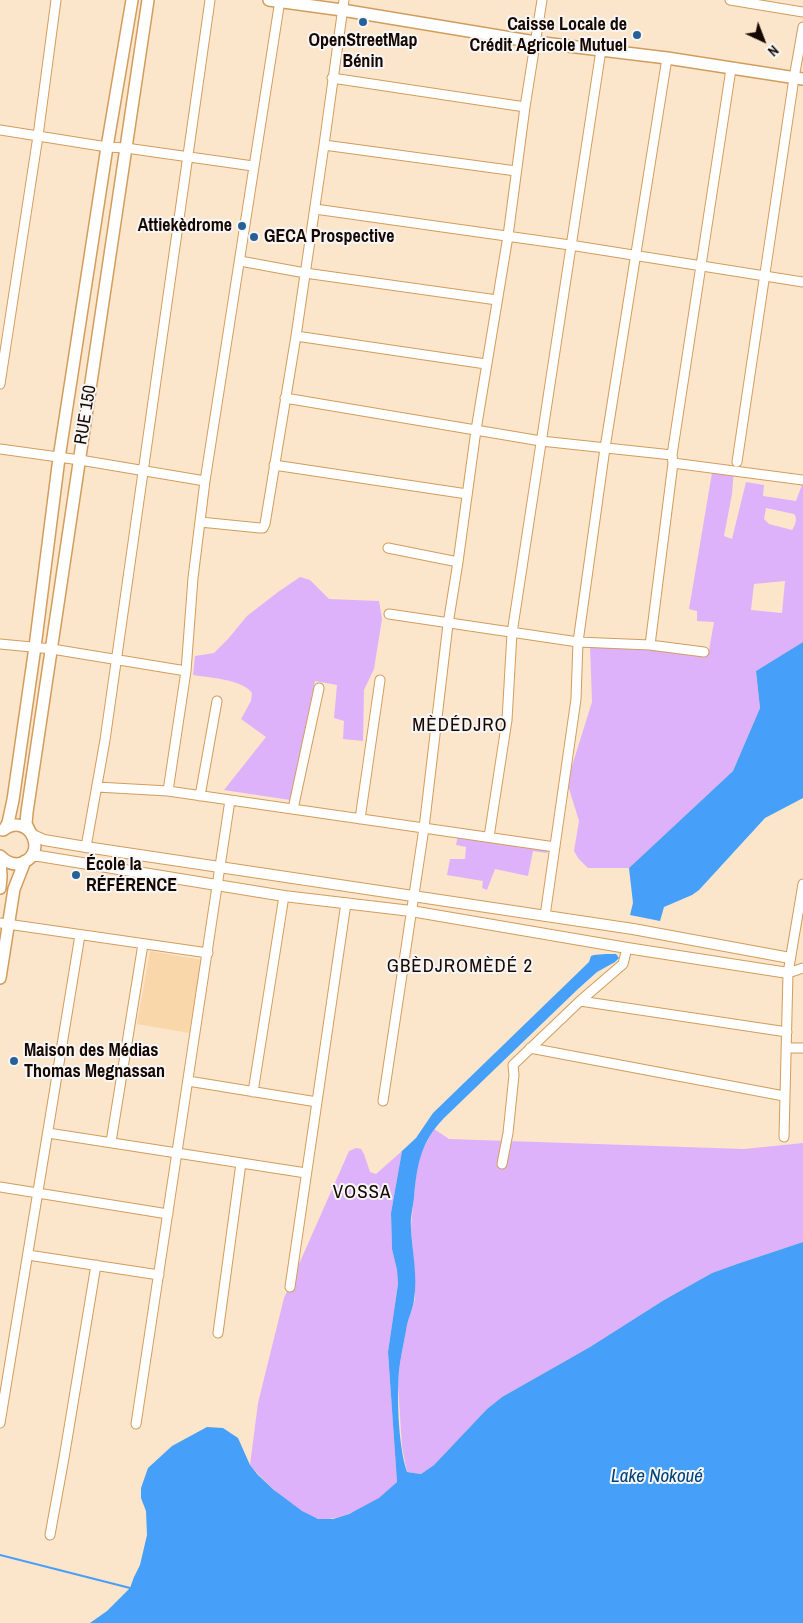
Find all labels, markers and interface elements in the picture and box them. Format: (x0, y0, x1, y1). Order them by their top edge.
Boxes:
place label: Caisse Locale de Crédit Agricole Mutuel (470, 14, 627, 56)
north arrow (738, 15, 788, 65)
marker: OpenStreetMap Bénin (357, 16, 369, 28)
marker: Caisse Locale de Crédit Agricole Mutuel (631, 29, 643, 41)
place label: OpenStreetMap Bénin (308, 30, 418, 72)
text: N (764, 42, 782, 60)
place label: Attiekèdrome (138, 215, 232, 237)
marker: Attiekèdrome (236, 220, 248, 232)
place label: GECA Prospective (264, 226, 394, 248)
marker: GECA Prospective (248, 231, 260, 243)
street label: RUE 150 (71, 384, 101, 446)
district label: MÈDÉDJRO (411, 715, 509, 737)
place label: École la RÉFÉRENCE (86, 854, 177, 896)
marker: École la RÉFÉRENCE (70, 869, 82, 881)
district label: GBÈDJROMÈDÉ 2 (385, 956, 535, 978)
place label: Maison des Médias Thomas Megnassan (24, 1040, 165, 1082)
marker: Maison des Médias Thomas Megnassan (8, 1055, 20, 1067)
district label: VOSSA (332, 1182, 392, 1204)
water label: Lake Nokoué (611, 1466, 703, 1488)

